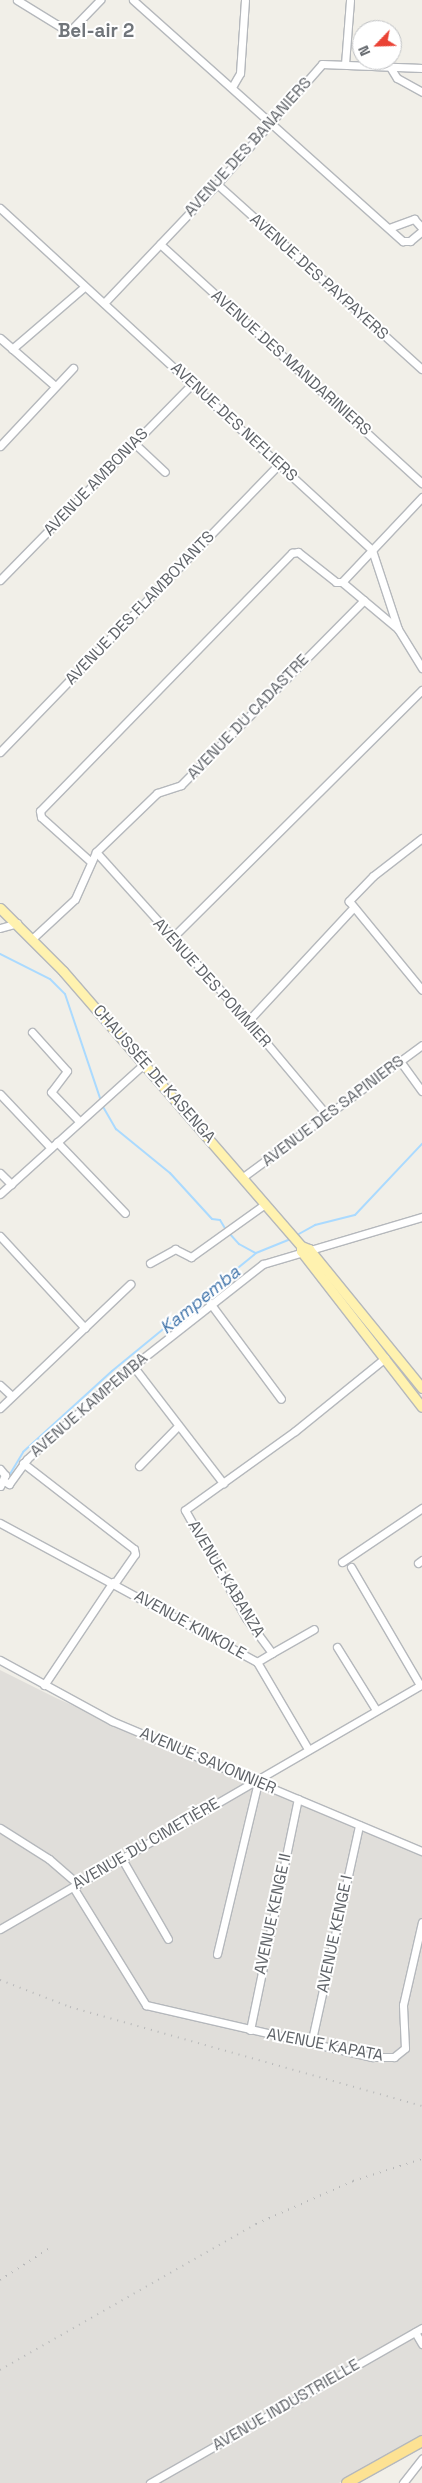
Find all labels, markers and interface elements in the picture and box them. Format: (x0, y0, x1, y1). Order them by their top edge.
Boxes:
district label: Bel-air 2 (58, 20, 134, 42)
north arrow (352, 20, 402, 70)
text: N (354, 43, 374, 59)
street label: AVENUE DES BANANIERS (180, 73, 316, 221)
street label: AVENUE DES PAYPAYERS (246, 210, 392, 344)
street label: AVENUE DES MANDARINIERS (207, 286, 375, 440)
street label: AVENUE DES NEFLIERS (167, 358, 301, 486)
street label: AVENUE AMBONIAS (40, 424, 152, 540)
street label: AVENUE DES FLAMBOYANTS (61, 527, 219, 689)
street label: AVENUE DU CADASTRE (183, 650, 313, 784)
street label: AVENUE DES POMMIER (149, 914, 275, 1052)
street label: CHAUSSÉE DE KASENGA (89, 1001, 219, 1147)
street label: AVENUE DES SAPINIERS (258, 1051, 408, 1171)
water label: Kampemba (156, 1261, 244, 1339)
street label: AVENUE KAMPEMBA (26, 1349, 152, 1461)
street label: AVENUE KABANZA (184, 1517, 268, 1641)
street label: AVENUE KINKOLE (131, 1586, 249, 1664)
street label: AVENUE SAVONNIER (137, 1724, 279, 1798)
street label: AVENUE DU CIMETIÈRE (69, 1794, 223, 1894)
street label: AVENUE KENGE II (251, 1852, 295, 1976)
street label: AVENUE KENGE I (313, 1874, 357, 1994)
street label: AVENUE KAPATA (265, 2024, 385, 2066)
street label: AVENUE INDUSTRIELLE (209, 2355, 363, 2455)

